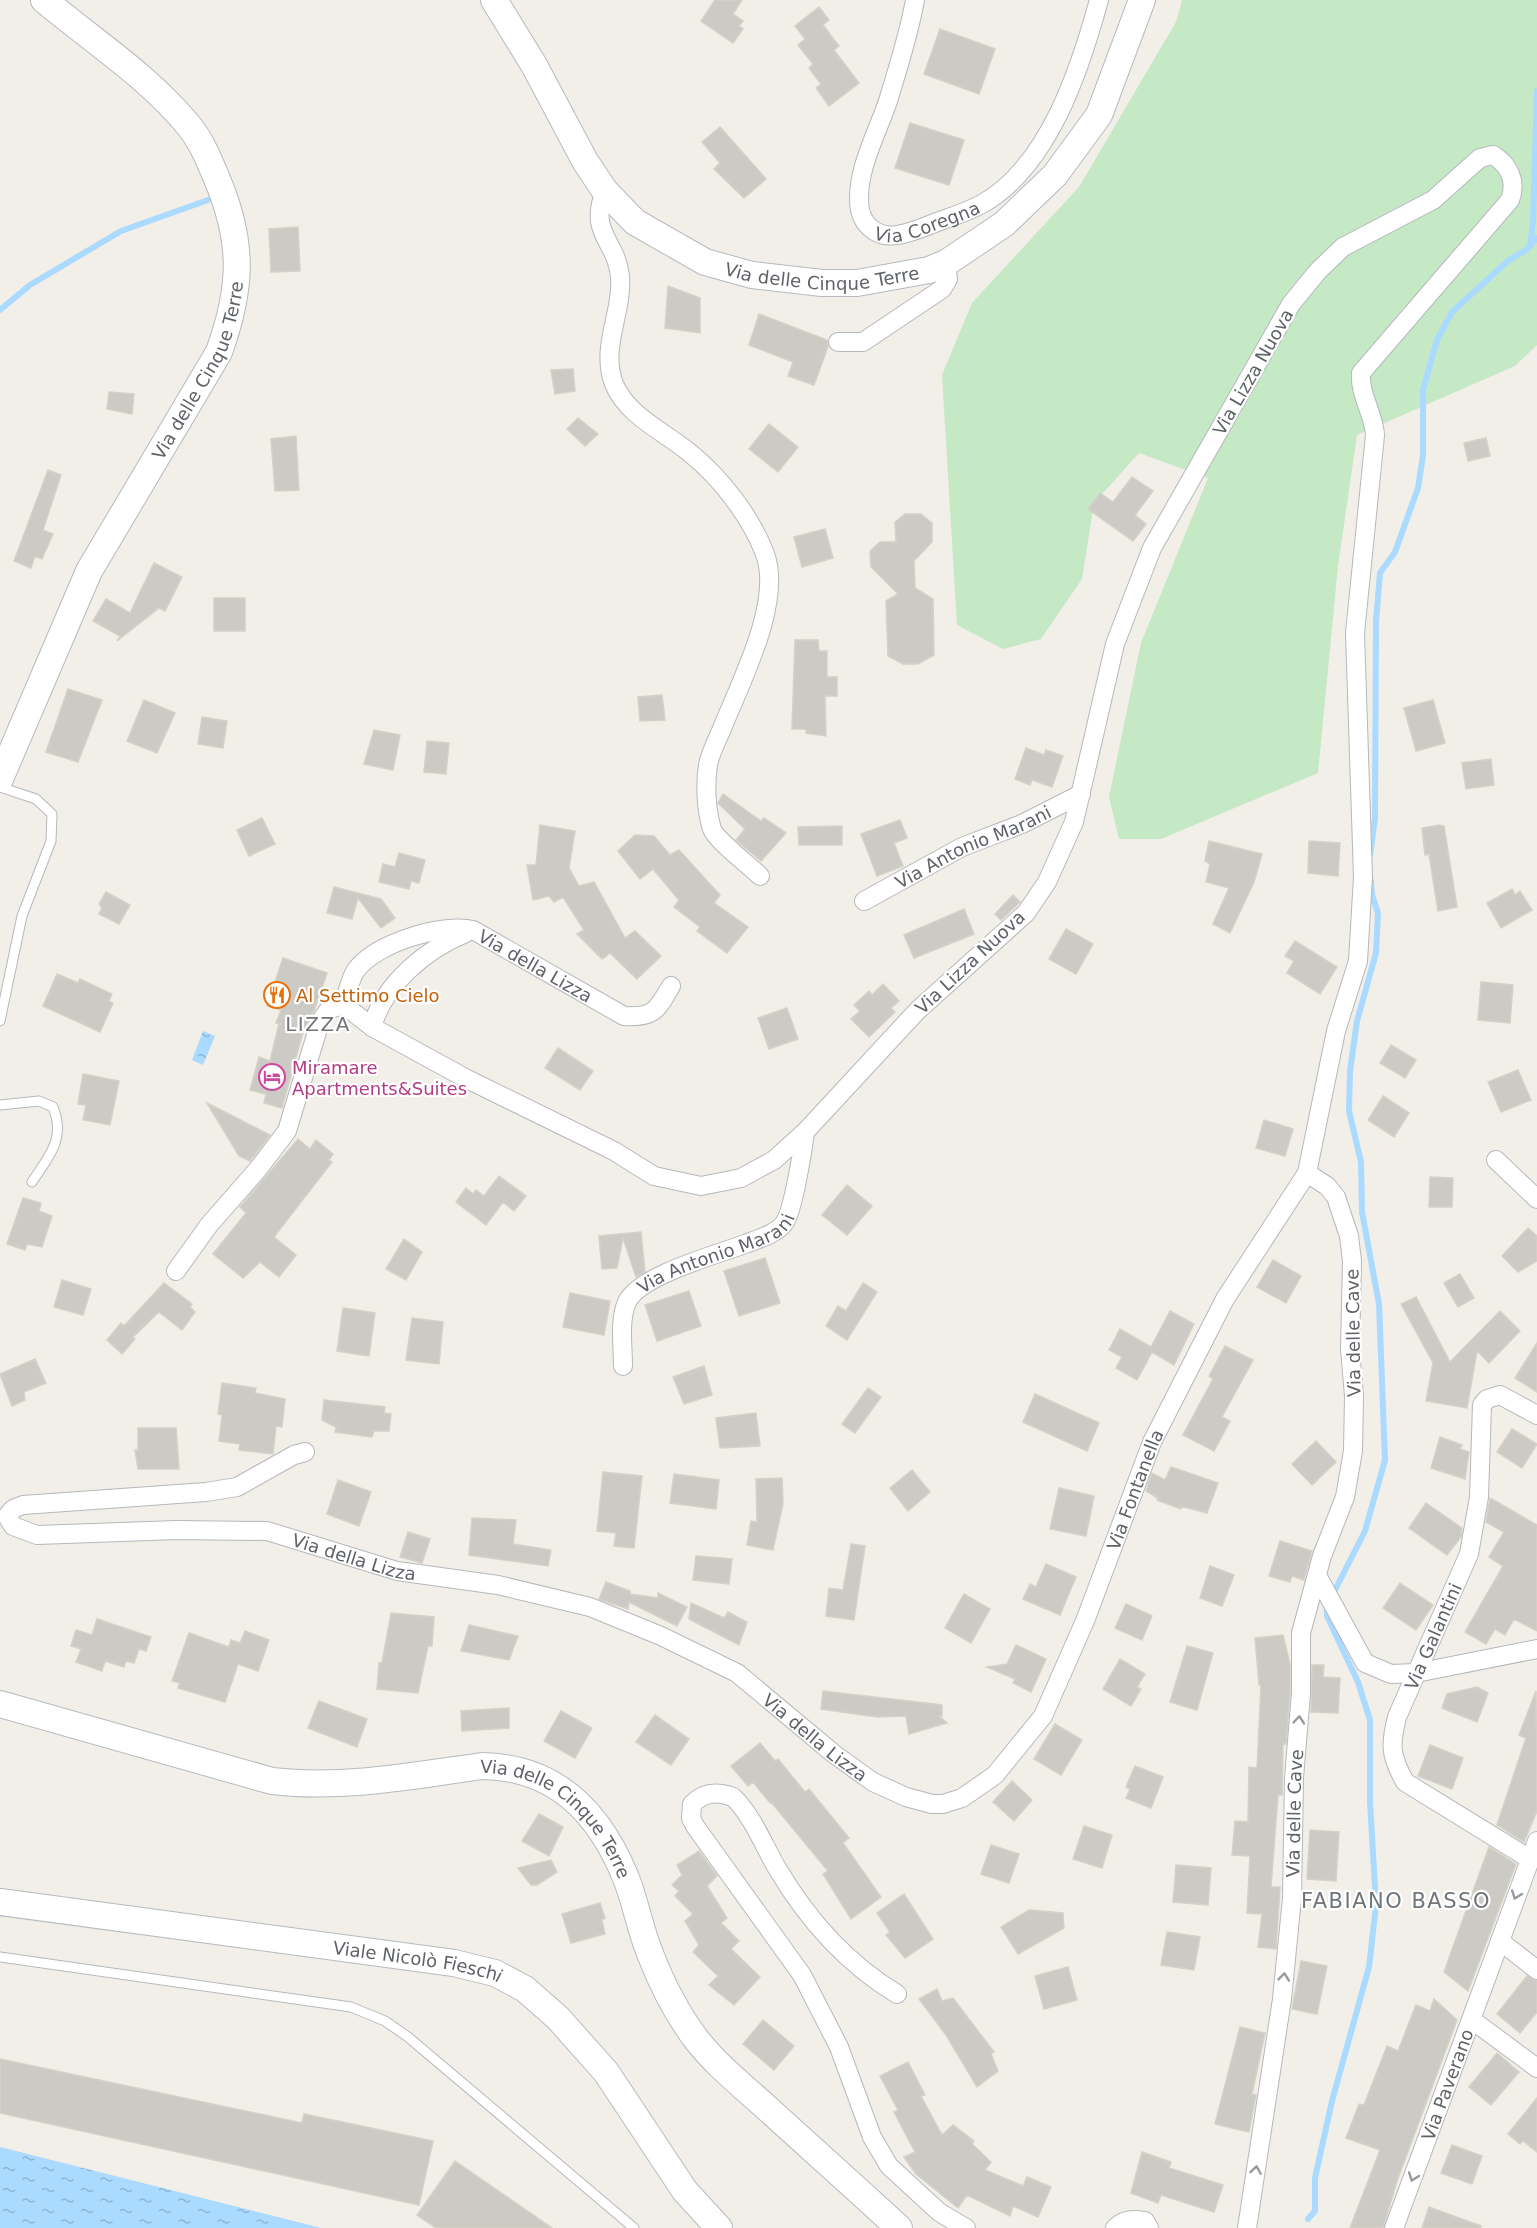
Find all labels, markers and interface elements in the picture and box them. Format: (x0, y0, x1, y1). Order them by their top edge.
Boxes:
street label: Via Coregna (872, 196, 983, 246)
street label: Via delle Cinque Terre (723, 258, 921, 294)
street label: Via delle Cinque Terre (147, 280, 247, 463)
street label: Via Lizza Nuova (1208, 305, 1298, 439)
street label: Via Antonio Marani (891, 801, 1054, 892)
street label: Via Lizza Nuova (911, 906, 1029, 1018)
street label: Via della Lizza (475, 925, 596, 1006)
restaurant icon: Al Settimo Cielo (262, 980, 292, 1010)
place label: Al Settimo Cielo (296, 985, 440, 1006)
district label: LIZZA (285, 1012, 351, 1036)
place label: Miramare Apartments&Suites (292, 1057, 467, 1099)
hotel icon: Miramare Apartments&Suites (257, 1062, 287, 1092)
street label: Via Antonio Marani (633, 1211, 798, 1297)
street label: Via delle Cave (1341, 1269, 1365, 1397)
street label: Via Fontanella (1102, 1425, 1167, 1553)
street label: Via della Lizza (290, 1529, 417, 1584)
street label: Via Galantini (1400, 1580, 1465, 1693)
street label: Via della Lizza (759, 1689, 872, 1785)
one-way arrow (1292, 1715, 1305, 1724)
street label: Via delle Cave (1282, 1748, 1307, 1878)
street label: Via delle Cinque Terre (480, 1755, 635, 1881)
district label: FABIANO BASSO (1301, 1889, 1491, 1913)
one-way arrow (1511, 1890, 1524, 1900)
street label: Viale Nicolò Fieschi (332, 1936, 507, 1986)
one-way arrow (1277, 1973, 1290, 1982)
street label: Via Paverano (1417, 2026, 1477, 2143)
one-way arrow (1249, 2166, 1261, 2175)
one-way arrow (1408, 2171, 1421, 2182)

